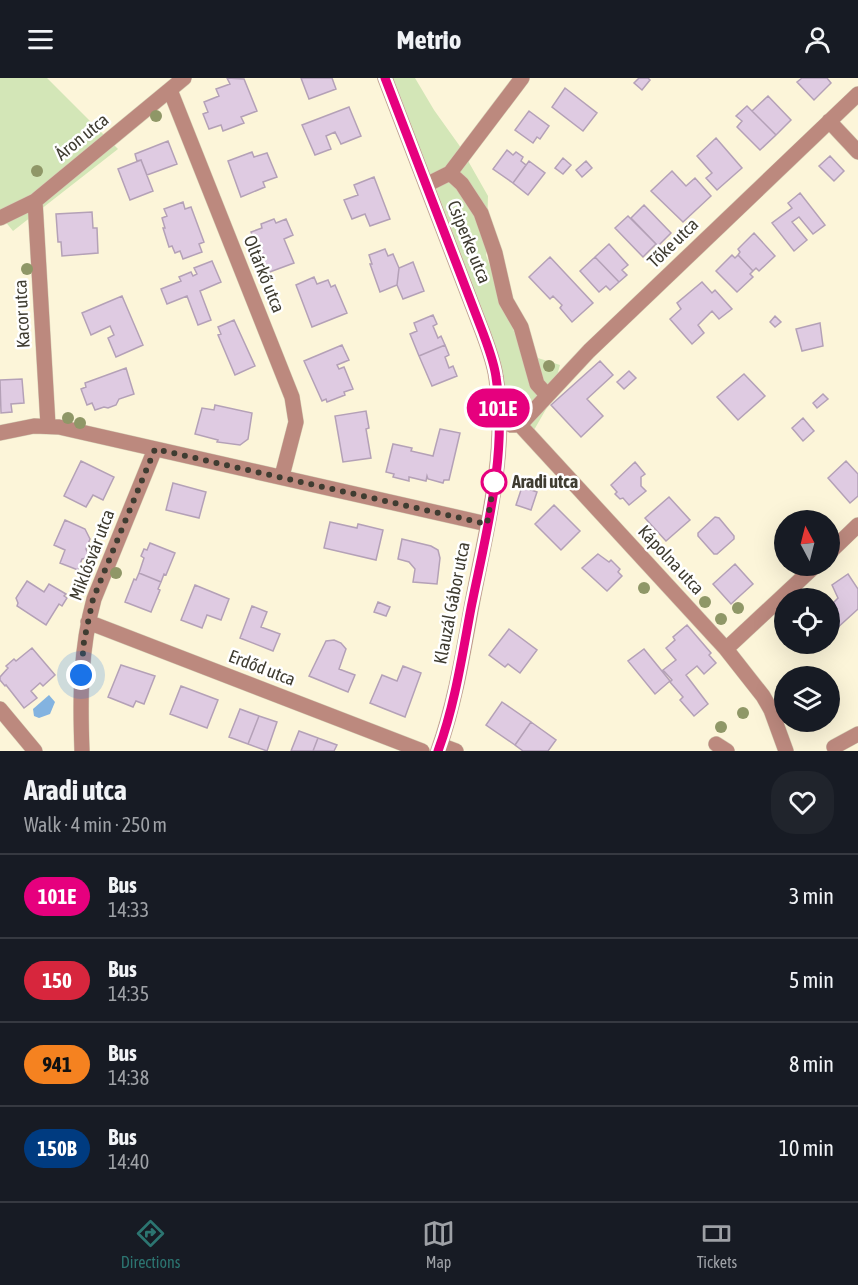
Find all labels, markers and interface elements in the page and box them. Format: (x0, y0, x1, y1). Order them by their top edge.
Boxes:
icon: menu (24, 23, 57, 56)
icon: person (801, 23, 834, 56)
text: Metrio (397, 24, 462, 55)
street label: Áron utca (51, 109, 113, 164)
street label: Csiperke utca (443, 197, 496, 286)
street label: Tőke utca (643, 213, 702, 272)
street label: Oltárkő utca (239, 232, 289, 315)
street label: Kacor utca (9, 279, 34, 349)
line badge: 101E (456, 388, 540, 428)
text: 101E (479, 396, 517, 420)
marker: Aradi utca (481, 469, 507, 495)
place label: Aradi utca (511, 471, 578, 492)
street label: Miklósvár utca (65, 506, 118, 603)
north arrow (774, 510, 840, 576)
map controls (774, 510, 840, 732)
street label: Kápolna utca (634, 521, 709, 599)
street label: Klauzál Gábor utca (429, 540, 474, 666)
button: locate (774, 588, 840, 654)
street label: Erdőd utca (226, 645, 298, 690)
your location (66, 660, 96, 690)
button: layers (774, 666, 840, 732)
button: heart (771, 771, 834, 834)
text: Aradi utca (24, 774, 127, 806)
text: Walk · 4 min · 250 m (24, 813, 167, 836)
text: Bus (108, 872, 137, 898)
text: 3 min (789, 883, 834, 909)
text: 101E (38, 884, 76, 908)
text: 14:33 (108, 898, 149, 921)
text: Bus (108, 956, 137, 982)
text: 5 min (789, 967, 834, 993)
text: 150 (42, 968, 72, 992)
text: 14:35 (108, 982, 149, 1005)
text: Bus (108, 1040, 137, 1066)
text: 8 min (789, 1051, 834, 1077)
text: 941 (42, 1052, 72, 1076)
text: 14:38 (108, 1066, 149, 1089)
text: Bus (108, 1124, 137, 1150)
text: 10 min (779, 1135, 834, 1161)
text: 150B (37, 1136, 77, 1160)
text: 14:40 (108, 1150, 149, 1173)
tab: Directions (121, 1217, 180, 1271)
tab: Map (422, 1217, 455, 1271)
tab: Tickets (697, 1217, 737, 1271)

